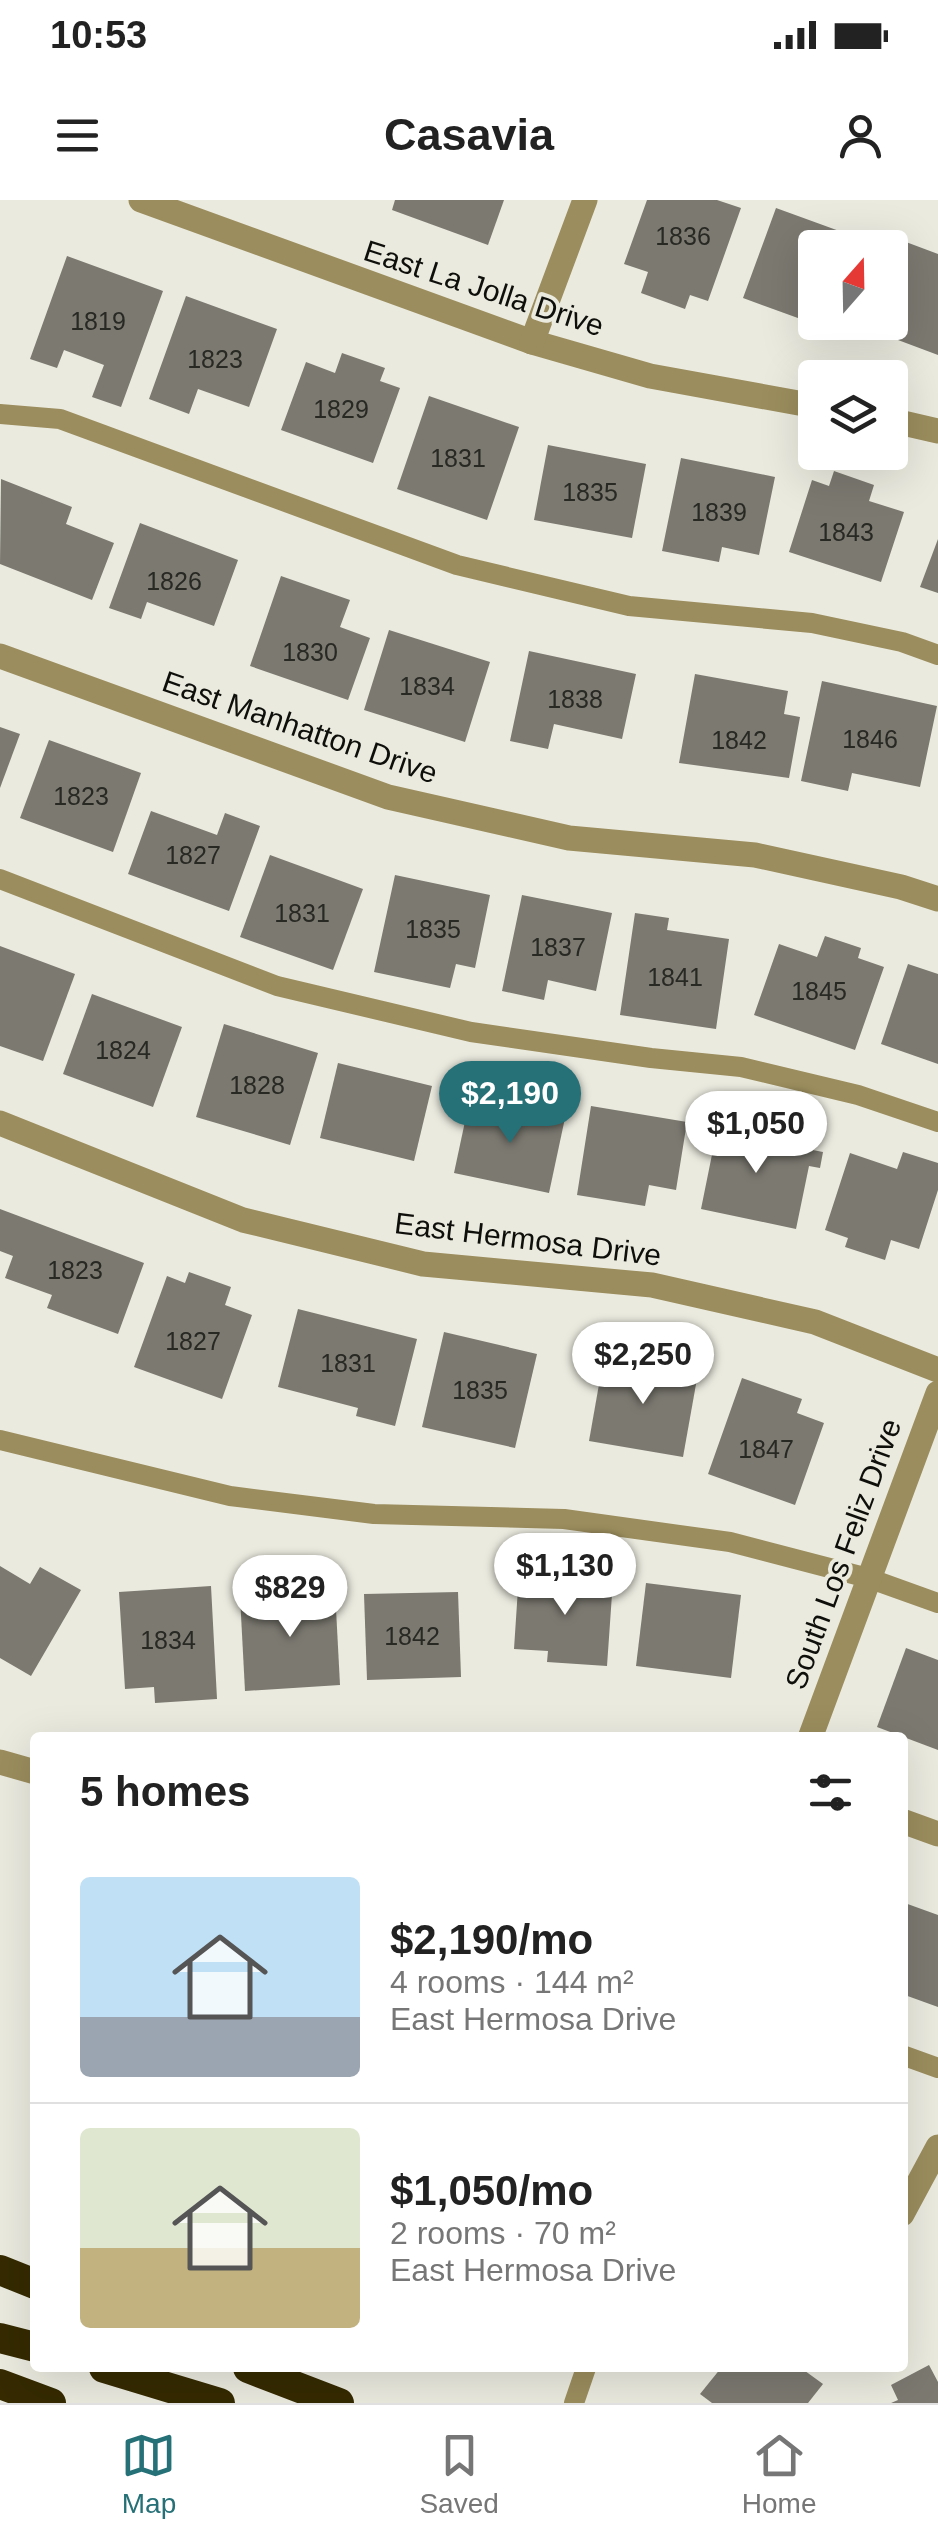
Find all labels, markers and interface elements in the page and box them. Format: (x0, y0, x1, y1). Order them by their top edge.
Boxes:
text: 10:53 (50, 14, 147, 56)
icon: menu (50, 108, 105, 163)
icon: person (833, 108, 888, 163)
text: Casavia (384, 109, 554, 160)
house number: 1836 (655, 222, 711, 250)
north arrow (798, 230, 908, 340)
map controls (798, 230, 908, 470)
street label: East La Jolla Drive (360, 234, 608, 342)
house number: 1819 (70, 307, 126, 335)
house number: 1823 (187, 345, 243, 373)
button: layers (798, 360, 908, 470)
house number: 1829 (313, 395, 369, 423)
house number: 1831 (430, 444, 486, 472)
house number: 1835 (562, 478, 618, 506)
house number: 1839 (691, 498, 747, 526)
house number: 1843 (818, 518, 874, 546)
house number: 1826 (146, 567, 202, 595)
house number: 1830 (282, 638, 338, 666)
street label: East Manhatton Drive (158, 664, 442, 790)
house number: 1834 (399, 672, 455, 700)
house number: 1838 (547, 685, 603, 713)
house number: 1846 (842, 725, 898, 753)
house number: 1842 (711, 726, 767, 754)
house number: 1823 (53, 782, 109, 810)
house number: 1827 (165, 841, 221, 869)
house number: 1831 (274, 899, 330, 927)
house number: 1835 (405, 915, 461, 943)
house number: 1837 (530, 933, 586, 961)
house number: 1841 (647, 963, 703, 991)
house number: 1845 (791, 977, 847, 1005)
house number: 1824 (95, 1036, 151, 1064)
pin: $2,190 (429, 1061, 591, 1146)
house number: 1828 (229, 1071, 285, 1099)
text: $2,190 (461, 1075, 559, 1111)
pin: $1,050 (675, 1091, 837, 1176)
text: $1,050 (707, 1105, 805, 1141)
street label: East Hermosa Drive (393, 1206, 663, 1272)
house number: 1823 (47, 1256, 103, 1284)
pin: $2,250 (562, 1322, 724, 1407)
house number: 1827 (165, 1327, 221, 1355)
text: $2,250 (594, 1336, 692, 1372)
house number: 1831 (320, 1349, 376, 1377)
house number: 1835 (452, 1376, 508, 1404)
street label: South Los Feliz Drive (779, 1414, 907, 1694)
house number: 1847 (738, 1435, 794, 1463)
pin: $1,130 (484, 1533, 646, 1618)
text: $1,130 (516, 1547, 614, 1583)
pin: $829 (231, 1555, 349, 1640)
text: $829 (254, 1569, 326, 1605)
house number: 1842 (384, 1622, 440, 1650)
house number: 1834 (140, 1626, 196, 1654)
icon: filters (803, 1765, 858, 1820)
text: 5 homes (80, 1768, 250, 1815)
text: $2,190/mo (390, 1916, 593, 1963)
icon: home (160, 1917, 280, 2037)
text: 4 rooms · 144 m² (390, 1964, 634, 2000)
text: East Hermosa Drive (390, 2001, 676, 2037)
text: $1,050/mo (390, 2167, 593, 2214)
icon: home (160, 2168, 280, 2288)
text: 2 rooms · 70 m² (390, 2215, 616, 2251)
text: East Hermosa Drive (390, 2252, 676, 2288)
tab: Map (121, 2428, 176, 2520)
tab: Saved (419, 2428, 499, 2520)
tab: Home (742, 2428, 816, 2520)

